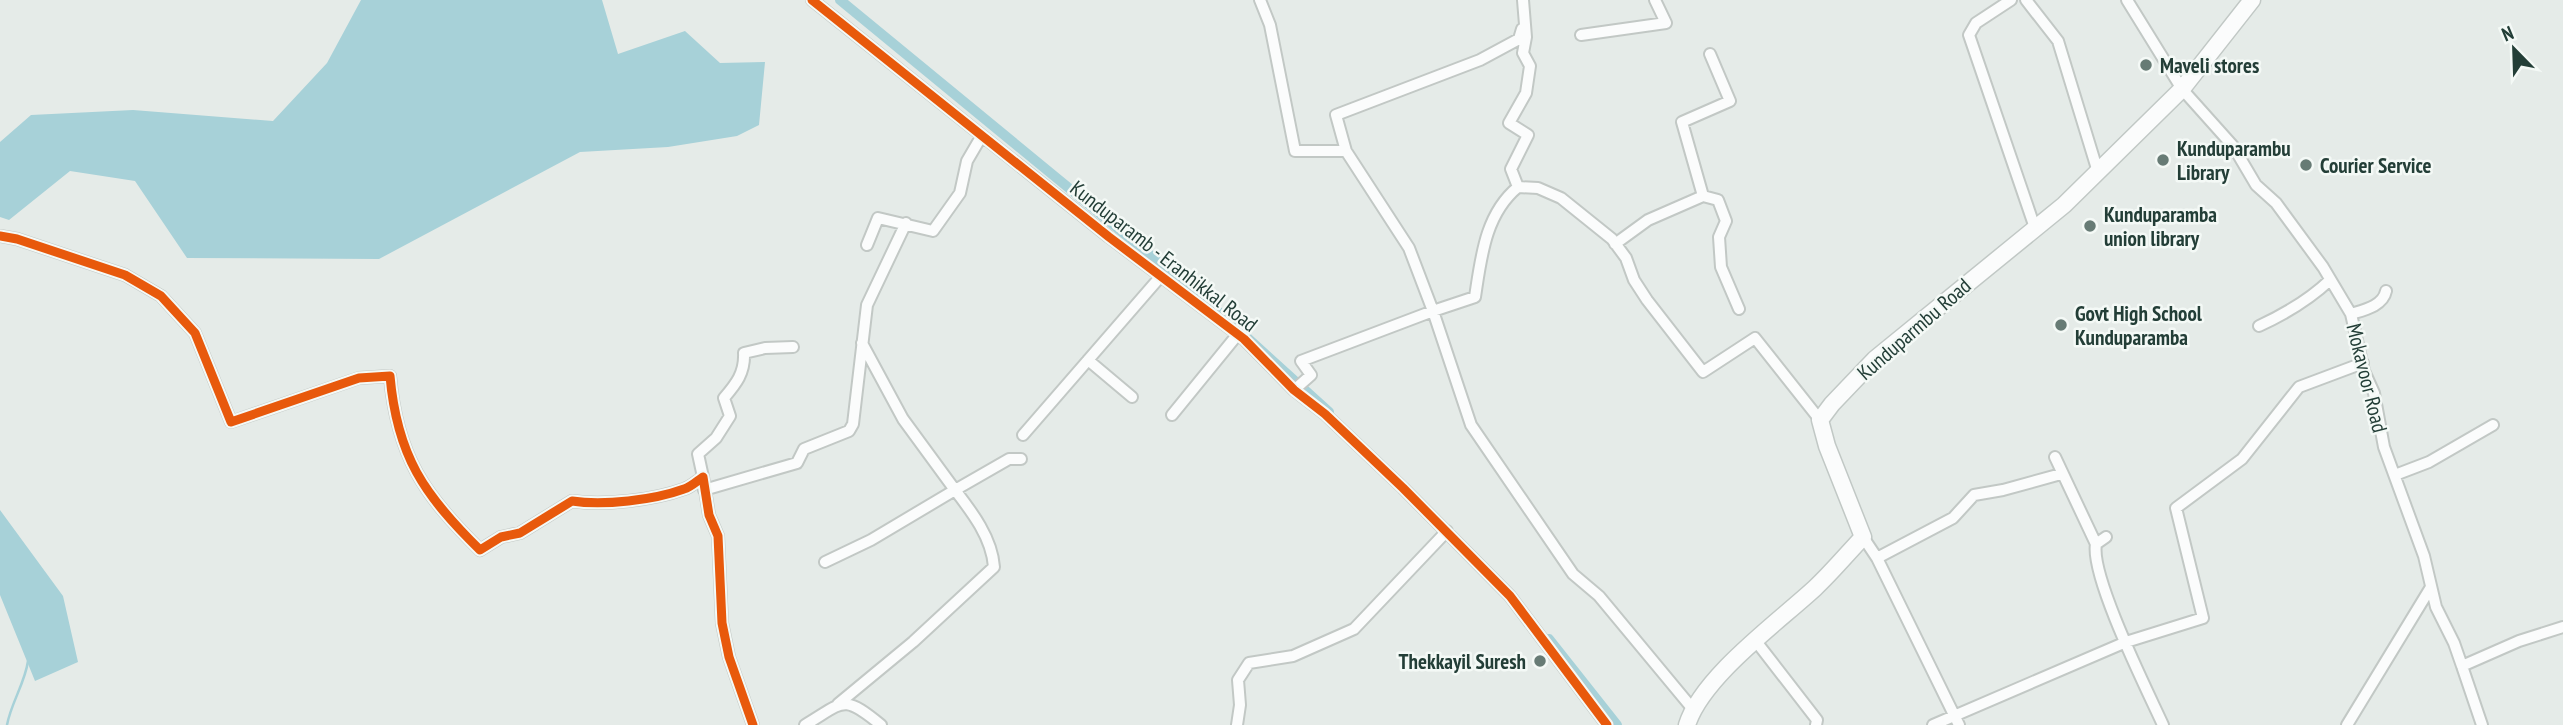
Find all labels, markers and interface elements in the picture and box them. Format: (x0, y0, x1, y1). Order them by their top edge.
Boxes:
north arrow (2479, 14, 2549, 84)
text: N (2498, 20, 2517, 46)
place label: Maveli stores (2160, 52, 2259, 79)
marker: Maveli stores (2138, 57, 2154, 73)
place label: Kunduparambu Library (2177, 135, 2291, 186)
marker: Kunduparambu Library (2155, 152, 2171, 168)
place label: Courier Service (2320, 152, 2432, 179)
marker: Courier Service (2298, 157, 2314, 173)
street label: Kunduparamb - Eranhikkal Road (1065, 174, 1263, 338)
place label: Kunduparamba union library (2104, 201, 2217, 252)
marker: Kunduparamba union library (2082, 218, 2098, 234)
street label: Kunduparmbu Road (1852, 272, 1976, 386)
place label: Govt High School Kunduparamba (2075, 300, 2203, 351)
marker: Govt High School Kunduparamba (2053, 317, 2069, 333)
street label: Mokavoor Road (2340, 321, 2394, 435)
place label: Thekkayil Suresh (1399, 648, 1526, 675)
marker: Thekkayil Suresh (1532, 653, 1548, 669)

